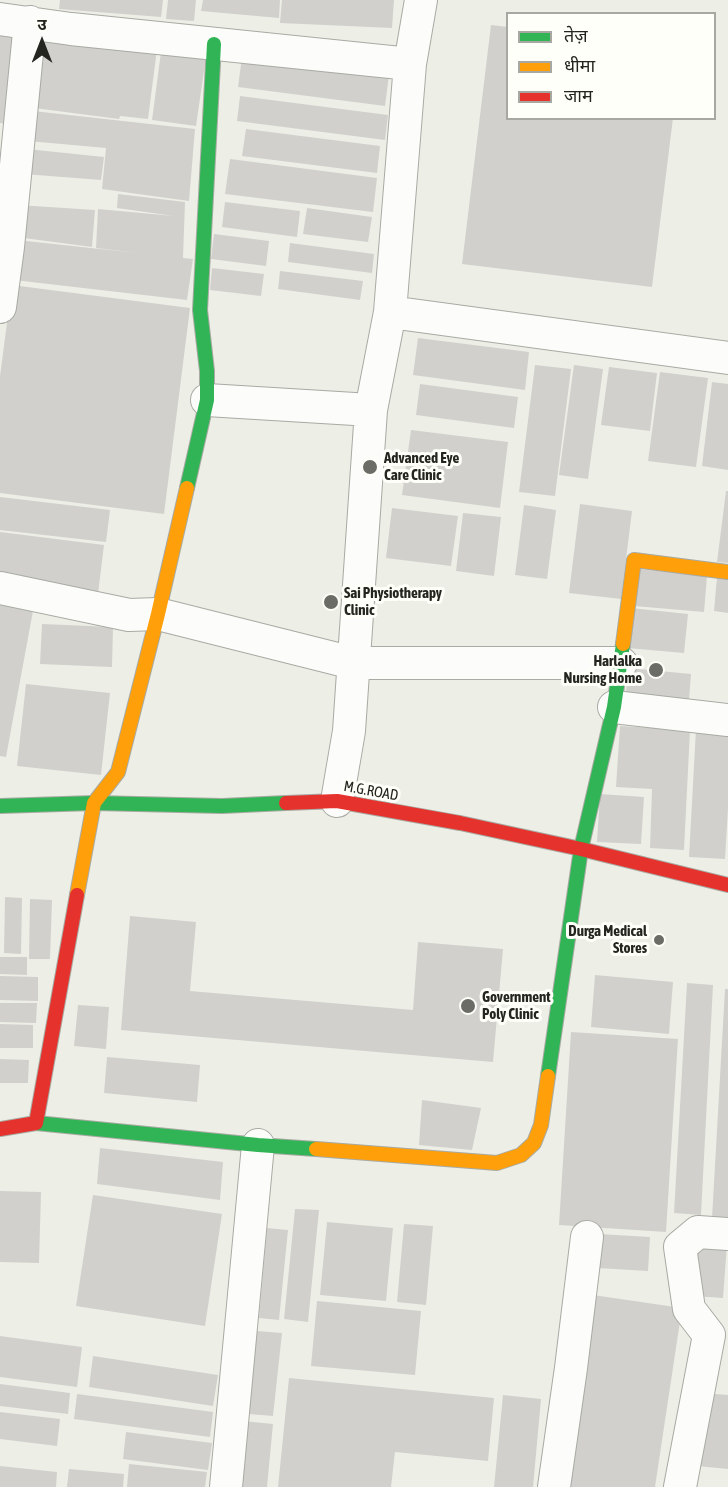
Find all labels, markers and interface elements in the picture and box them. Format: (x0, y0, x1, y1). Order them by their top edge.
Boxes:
north arrow (12, 12, 72, 72)
legend (506, 12, 716, 120)
text: उ (37, 15, 47, 33)
text: तेज़ (564, 25, 588, 46)
text: धीमा (564, 55, 595, 76)
text: जाम (564, 85, 593, 106)
place label: Advanced Eye Care Clinic (384, 449, 459, 484)
marker: Advanced Eye Care Clinic (361, 458, 379, 476)
place label: Sai Physiotherapy Clinic (344, 584, 442, 619)
marker: Sai Physiotherapy Clinic (322, 593, 340, 611)
place label: Harlalka Nursing Home (564, 652, 642, 687)
marker: Harlalka Nursing Home (647, 661, 665, 679)
street label: M.G.ROAD (342, 777, 400, 805)
place label: Durga Medical Stores (568, 922, 647, 957)
marker: Durga Medical Stores (652, 933, 666, 947)
place label: Government Poly Clinic (482, 988, 551, 1023)
marker: Government Poly Clinic (459, 997, 477, 1015)

